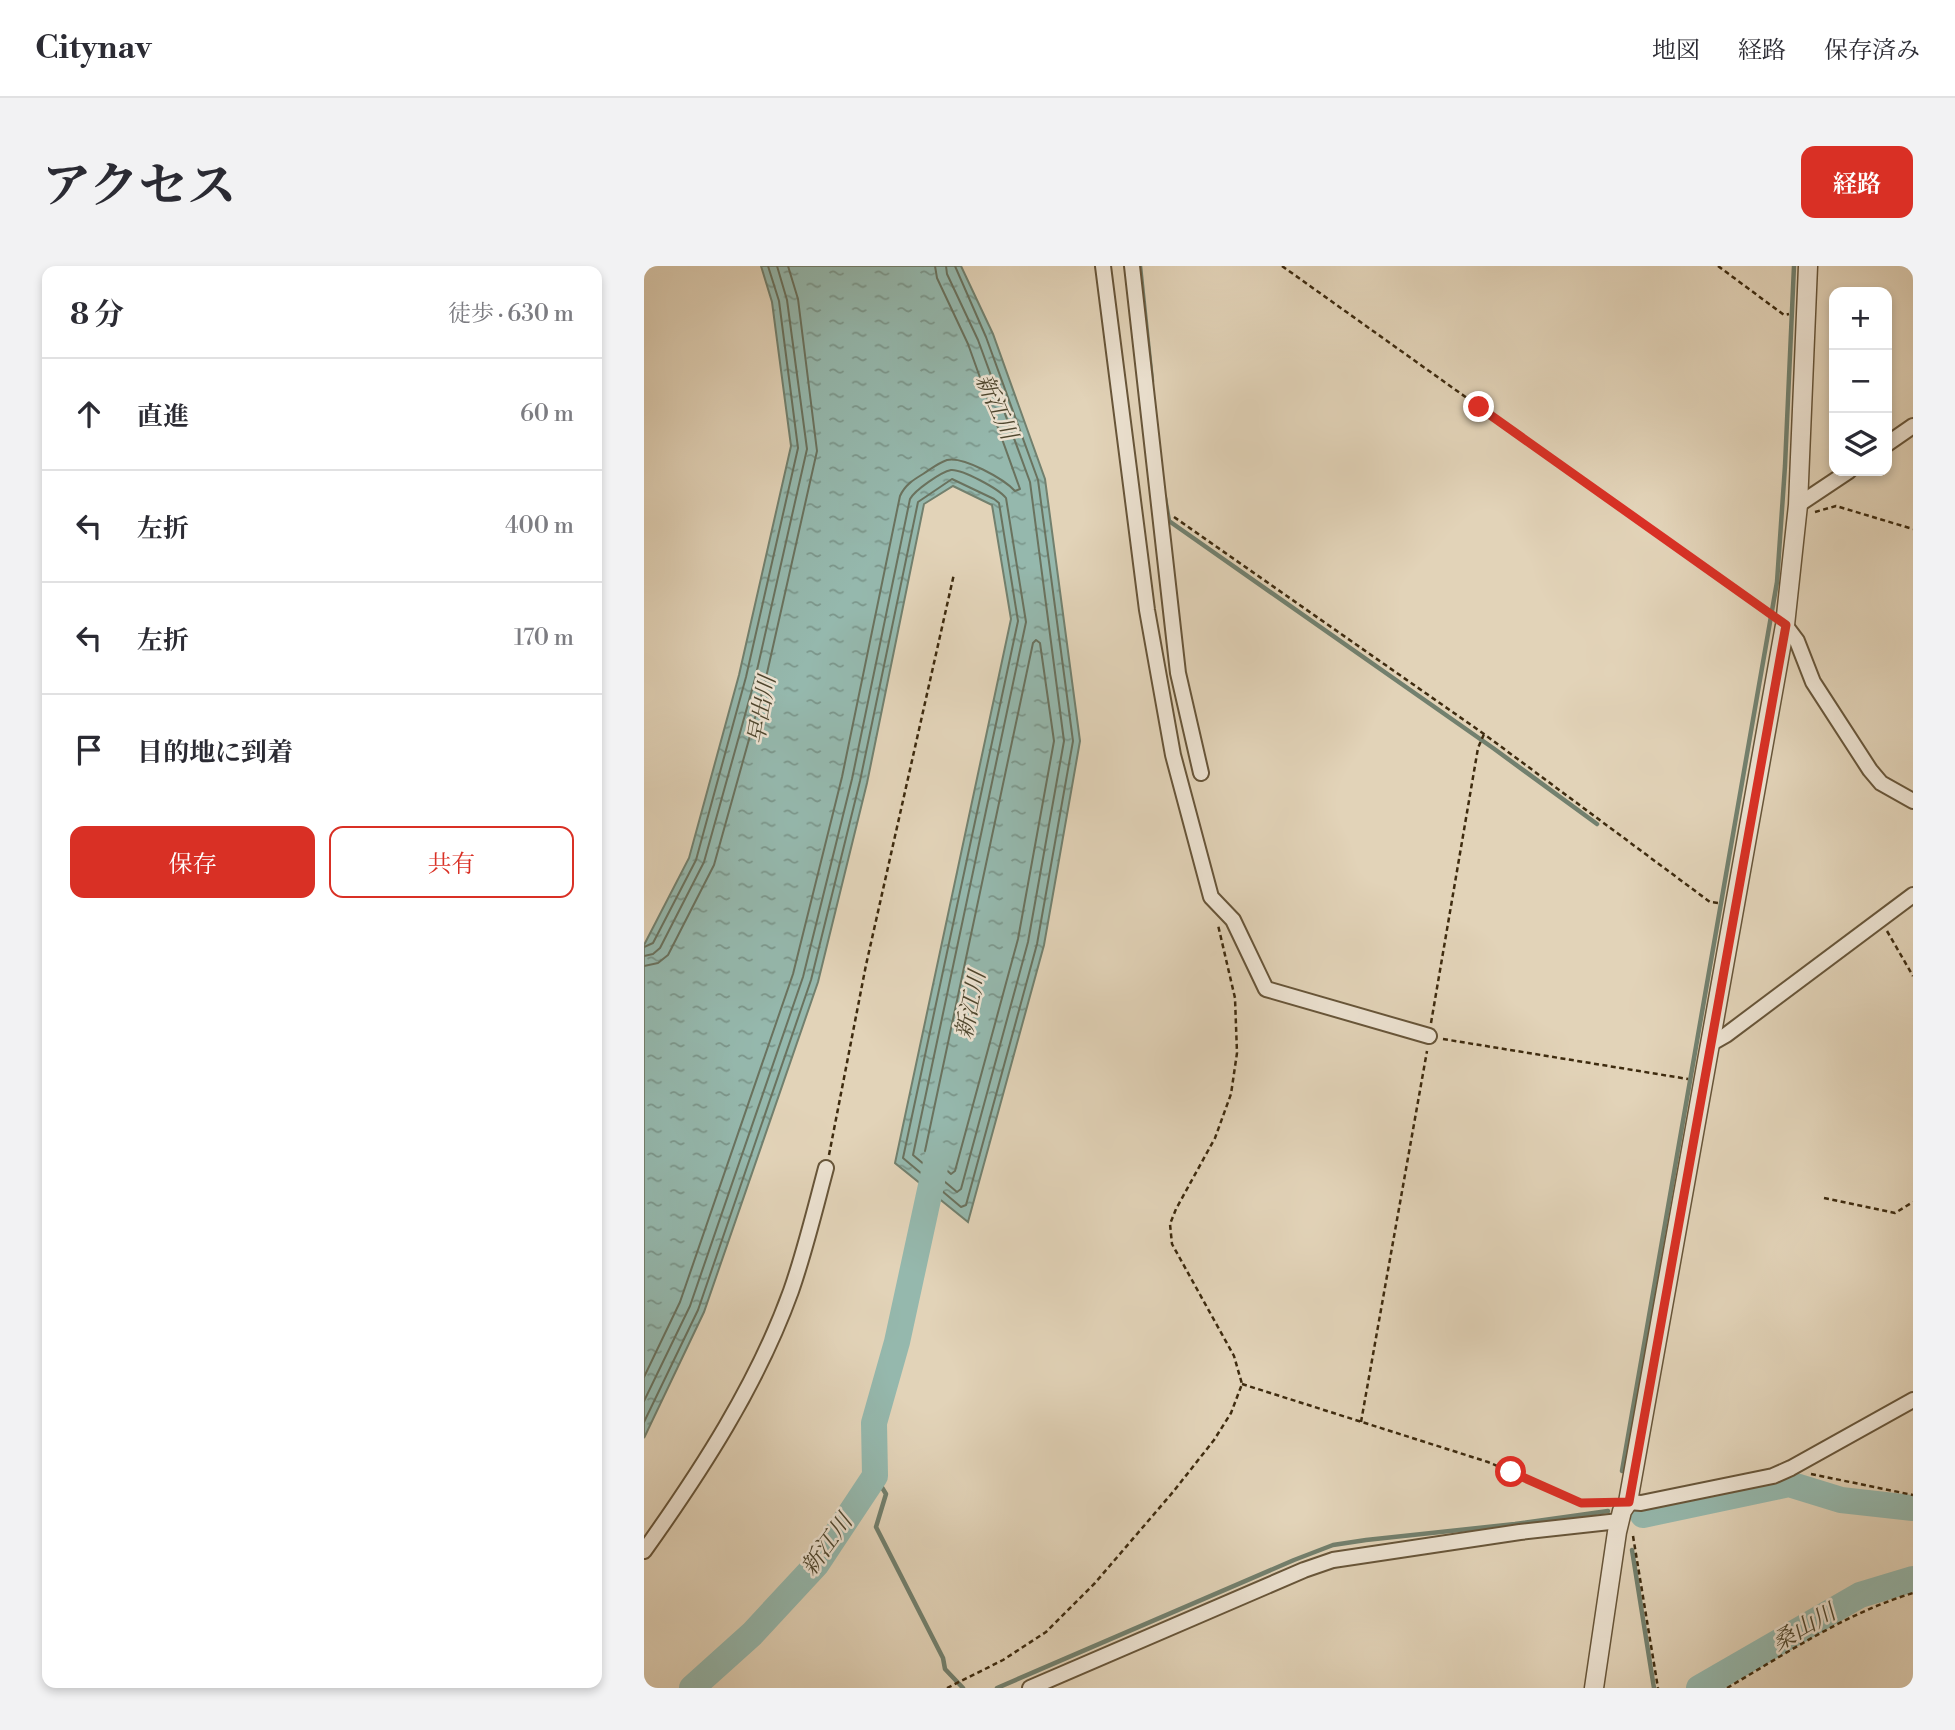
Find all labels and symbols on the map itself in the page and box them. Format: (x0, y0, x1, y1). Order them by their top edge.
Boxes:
water label: 新江川 (969, 370, 1024, 447)
route end (1463, 391, 1494, 422)
water label: 早出川 (742, 671, 782, 746)
water label: 新江川 (950, 965, 992, 1042)
route start (1495, 1456, 1526, 1487)
water label: 新江川 (795, 1506, 860, 1581)
water label: 桑山川 (1767, 1597, 1843, 1657)

